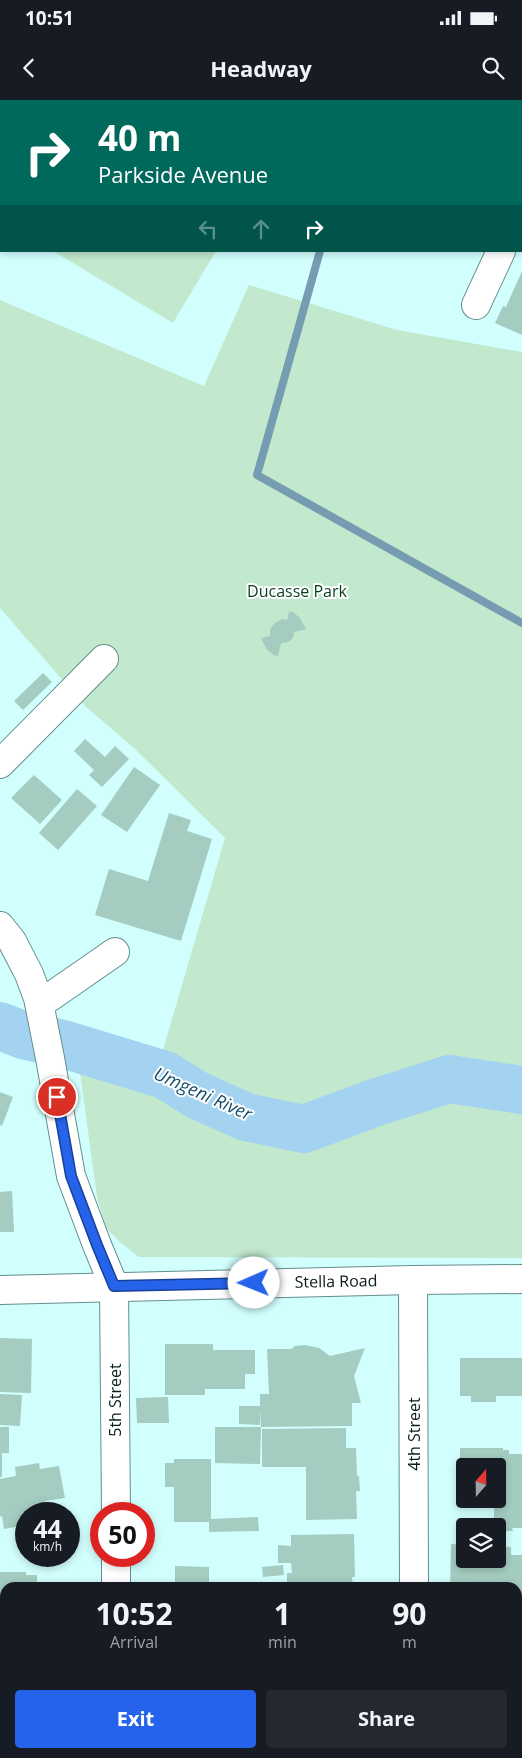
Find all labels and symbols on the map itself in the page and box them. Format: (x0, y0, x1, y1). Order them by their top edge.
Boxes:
park label: Ducasse Park (247, 580, 348, 602)
water label: Umgeni River (151, 1061, 257, 1126)
pin (36, 1076, 78, 1118)
position arrow (227, 1256, 279, 1308)
street label: Stella Road (294, 1269, 378, 1293)
street label: 5th Street (104, 1363, 126, 1437)
street label: 4th Street (403, 1397, 425, 1471)
north arrow (456, 1458, 506, 1508)
speed limit sign: 50 (90, 1502, 155, 1567)

